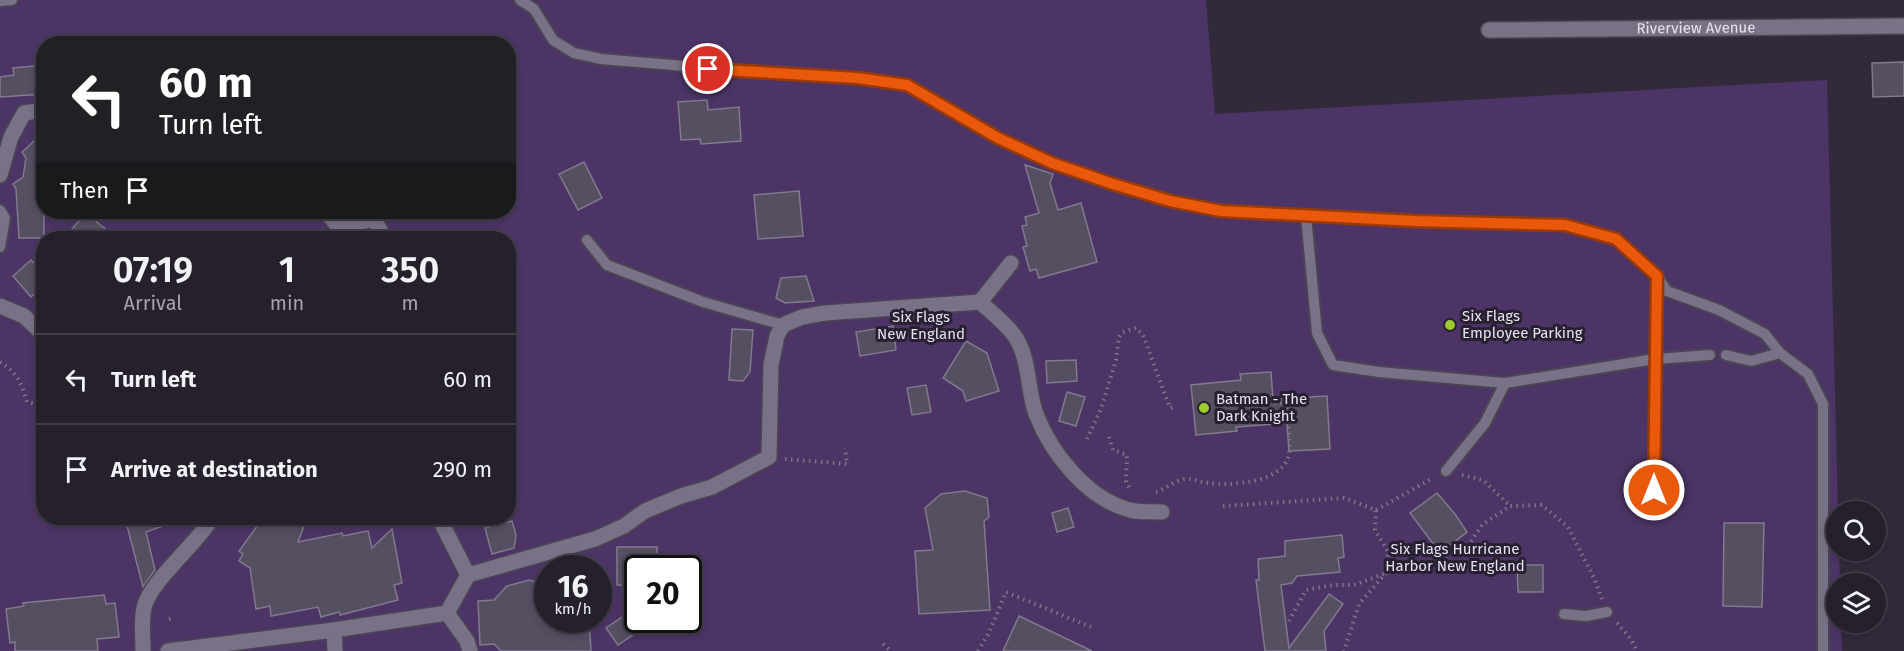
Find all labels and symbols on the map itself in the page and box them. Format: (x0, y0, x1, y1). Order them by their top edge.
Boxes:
street label: Riverview Avenue (1636, 18, 1756, 38)
pin (682, 43, 733, 94)
place label: Six Flags Employee Parking (1462, 307, 1583, 342)
park label: Six Flags New England (877, 308, 965, 343)
marker: Six Flags Employee Parking (1443, 318, 1457, 332)
place label: Batman - The Dark Knight (1216, 390, 1307, 425)
marker: Batman - The Dark Knight (1197, 401, 1211, 415)
position arrow (1622, 458, 1686, 522)
park label: Six Flags Hurricane Harbor New England (1385, 540, 1525, 575)
speed limit sign: 20 (624, 555, 702, 633)

